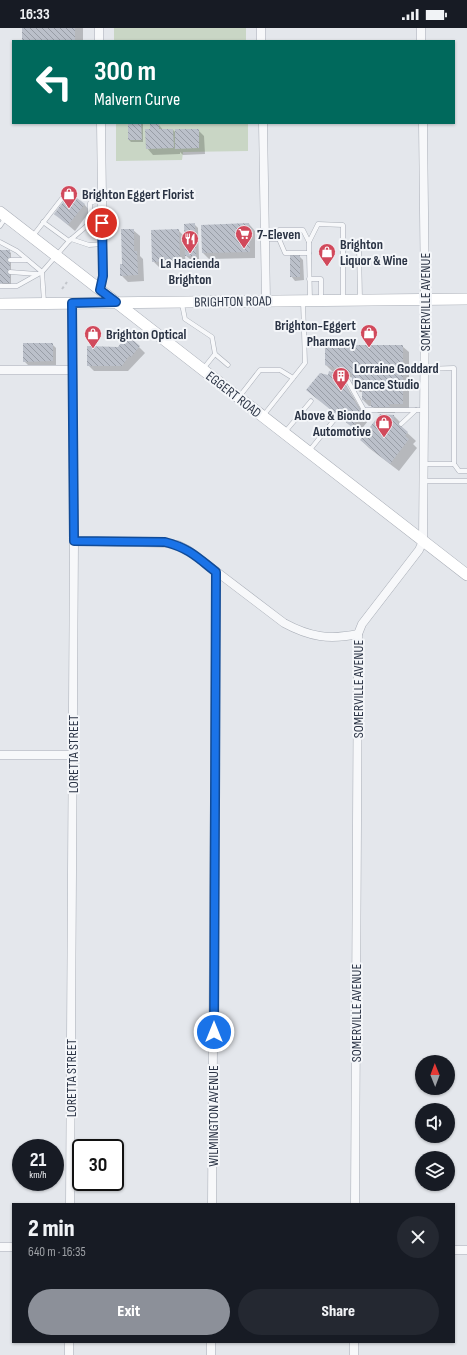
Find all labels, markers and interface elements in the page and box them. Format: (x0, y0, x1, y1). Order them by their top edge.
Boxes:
text: 16:33 (20, 5, 50, 24)
text: 300 m (94, 55, 156, 88)
icon: left (28, 56, 80, 108)
text: Malvern Curve (94, 89, 180, 110)
shop icon: Brighton Eggert Florist (59, 184, 79, 209)
place label: Brighton Eggert Florist (82, 186, 195, 203)
pin (85, 206, 119, 240)
icon: arrive (91, 212, 113, 234)
supermarket icon: 7-Eleven (234, 224, 254, 249)
place label: 7-Eleven (257, 226, 300, 243)
restaurant icon: La Hacienda Brighton (180, 229, 200, 254)
place label: Brighton Liquor & Wine (340, 236, 408, 269)
shop icon: Brighton Liquor & Wine (317, 242, 337, 267)
street label: SOMERVILLE AVENUE (417, 253, 434, 351)
place label: La Hacienda Brighton (160, 255, 220, 288)
street label: BRIGHTON ROAD (194, 292, 272, 311)
place label: Brighton-Eggert Pharmacy (275, 317, 356, 350)
shop icon: Brighton-Eggert Pharmacy (359, 323, 379, 348)
shop icon: Brighton Optical (83, 324, 103, 349)
place label: Brighton Optical (106, 326, 186, 343)
place label: Lorraine Goddard Dance Studio (354, 360, 439, 393)
building icon: Lorraine Goddard Dance Studio (331, 366, 351, 391)
street label: EGGERT ROAD (203, 367, 265, 421)
place label: Above & Biondo Automotive (294, 407, 371, 440)
shop icon: Above & Biondo Automotive (374, 413, 394, 438)
street label: SOMERVILLE AVENUE (350, 640, 367, 738)
street label: LORETTA STREET (65, 714, 82, 793)
street label: SOMERVILLE AVENUE (348, 964, 365, 1062)
position arrow (193, 1011, 235, 1053)
street label: LORETTA STREET (63, 1038, 80, 1117)
north arrow (415, 1055, 455, 1095)
map controls (415, 1055, 455, 1191)
street label: WILMINGTON AVENUE (205, 1065, 222, 1167)
button: sound (415, 1103, 455, 1143)
speed limit sign: 30 (72, 1139, 124, 1191)
text: 21 (30, 1148, 46, 1172)
button: layers (415, 1151, 455, 1191)
text: km/h (29, 1169, 47, 1181)
text: 2 min (28, 1214, 75, 1243)
button: close (397, 1216, 439, 1258)
text: 640 m · 16:35 (28, 1244, 86, 1260)
button: Exit (28, 1289, 230, 1335)
button: Share (238, 1289, 439, 1335)

